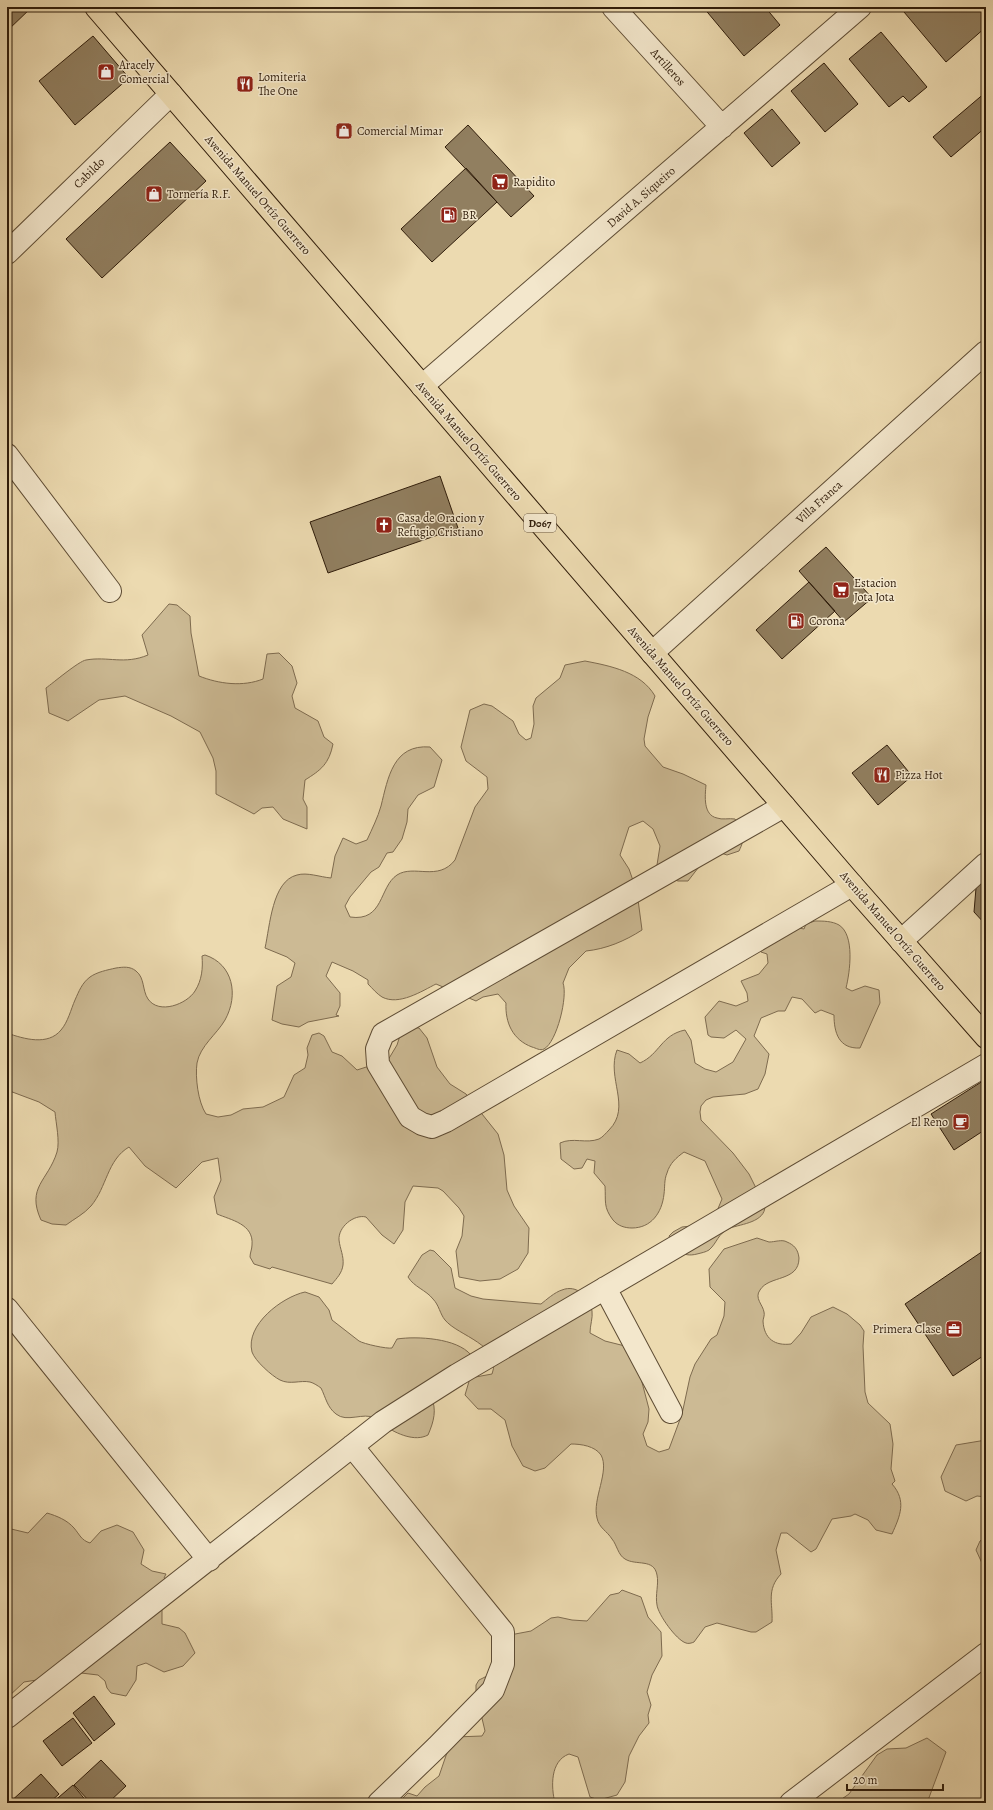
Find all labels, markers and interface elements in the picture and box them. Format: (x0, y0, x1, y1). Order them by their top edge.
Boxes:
street label: Artilleros (646, 44, 689, 89)
place label: Aracely Comercial (118, 57, 169, 87)
shop icon: Aracely Comercial (96, 62, 116, 82)
place label: Lomiteria The One (258, 69, 307, 99)
restaurant icon: Lomiteria The One (235, 74, 255, 94)
shop icon: Comercial Mimar (334, 121, 354, 141)
place label: Comercial Mimar (357, 123, 443, 139)
street label: Avenida Manuel Ortíz Guerrero (201, 131, 314, 258)
street label: Cabildo (70, 154, 108, 192)
street label: David A. Siqueiro (603, 163, 679, 231)
supermarket icon: Rapidito (490, 172, 510, 192)
place label: Rapidito (513, 174, 555, 190)
shop icon: Tornería R.F. (144, 184, 164, 204)
place label: Tornería R.F. (167, 186, 231, 202)
fuel station icon: BR (439, 205, 459, 225)
place label: BR (462, 207, 477, 223)
street label: Avenida Manuel Ortíz Guerrero (412, 377, 525, 504)
street label: Villa Franca (792, 477, 846, 528)
place label: Casa de Oracion y Refugio Cristiano (397, 510, 485, 540)
road number: D067 (524, 514, 556, 532)
church icon: Casa de Oracion y Refugio Cristiano (374, 515, 394, 535)
place label: Estacion Jota Jota (854, 575, 897, 605)
supermarket icon: Estacion Jota Jota (831, 580, 851, 600)
fuel station icon: Corona (786, 611, 806, 631)
place label: Corona (809, 613, 845, 629)
street label: Avenida Manuel Ortíz Guerrero (624, 622, 737, 749)
restaurant icon: Pizza Hot (872, 765, 892, 785)
place label: Pizza Hot (895, 767, 943, 783)
street label: Avenida Manuel Ortíz Guerrero (836, 867, 949, 994)
cafe icon: El Reno (951, 1112, 971, 1132)
place label: El Reno (911, 1114, 948, 1130)
office icon: Primera Clase (944, 1319, 964, 1339)
place label: Primera Clase (872, 1321, 941, 1337)
scale bar (847, 1766, 943, 1792)
text: 20 m (853, 1772, 877, 1788)

